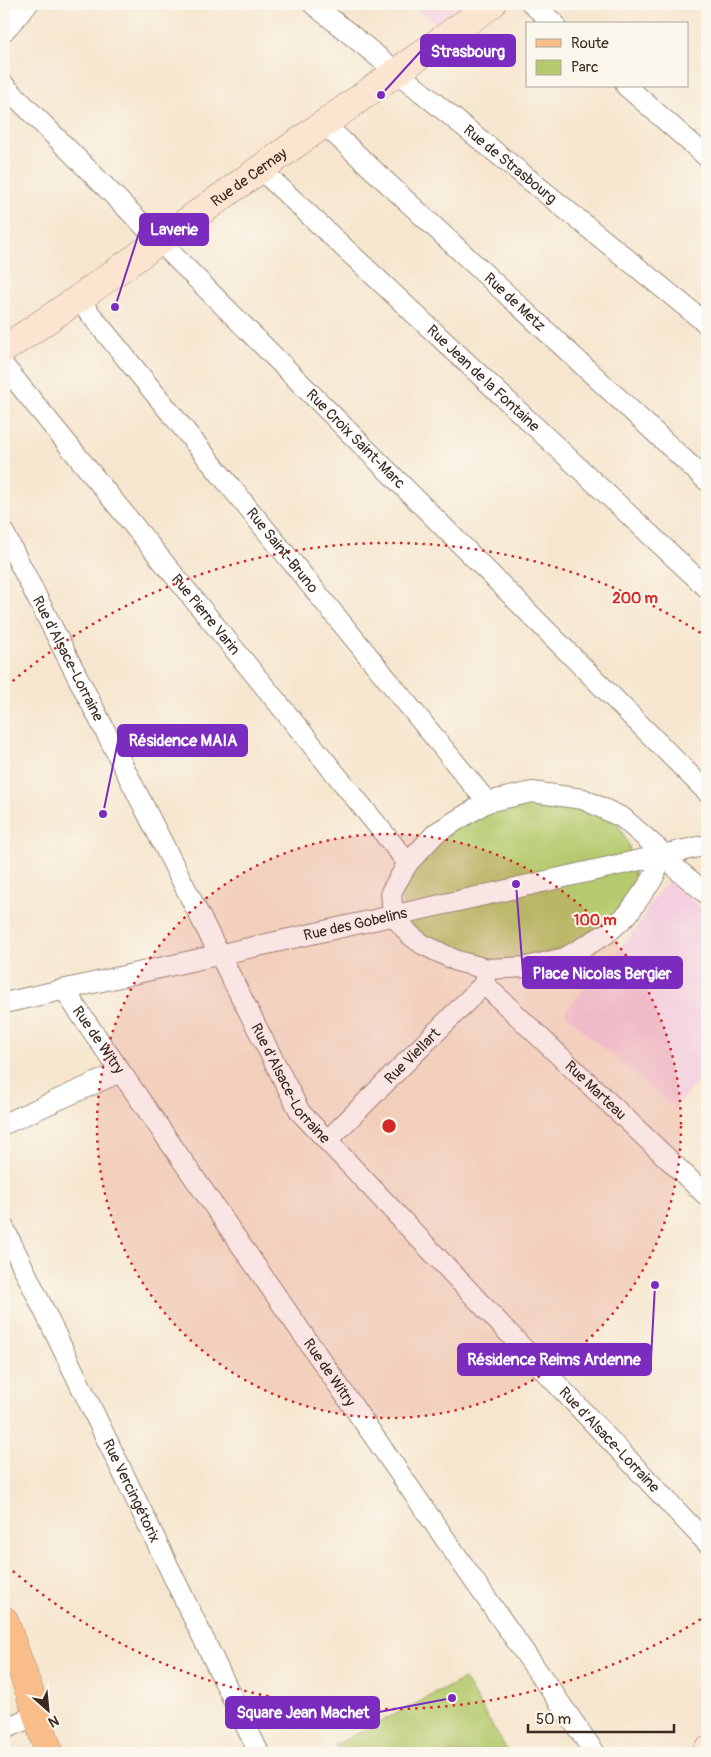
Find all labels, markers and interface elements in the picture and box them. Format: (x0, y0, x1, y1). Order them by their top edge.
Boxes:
legend (526, 22, 688, 88)
text: Route (571, 34, 609, 53)
callout: Strasbourg (421, 35, 515, 66)
text: Strasbourg (431, 42, 505, 62)
text: Parc (571, 58, 599, 77)
street label: Rue de Strasbourg (459, 121, 560, 208)
street label: Rue de Cernay (207, 144, 291, 211)
callout: Laverie (140, 214, 208, 245)
text: Laverie (150, 220, 199, 240)
street label: Rue de Metz (480, 269, 549, 336)
street label: Rue Jean de la Fontaine (423, 321, 544, 436)
street label: Rue Croix Saint-Marc (302, 385, 409, 493)
street label: Rue Saint-Bruno (242, 504, 322, 597)
street label: Rue Pierre Varin (167, 570, 244, 659)
text: 200 m (612, 589, 658, 608)
street label: Rue d'Alsace-Lorraine (28, 593, 108, 725)
callout: Résidence MAIA (118, 725, 247, 756)
text: Résidence MAIA (129, 731, 238, 751)
street label: Rue des Gobelins (302, 904, 409, 945)
text: 100 m (574, 911, 616, 930)
callout: Place Nicolas Bergier (523, 957, 682, 988)
text: Place Nicolas Bergier (533, 964, 672, 984)
street label: Rue de Witry (68, 1002, 129, 1078)
street label: Rue d'Alsace-Lorraine (246, 1020, 334, 1148)
street label: Rue Viellart (380, 1024, 445, 1088)
street label: Rue Marteau (561, 1057, 630, 1124)
centre of rings (380, 1117, 398, 1135)
street label: Rue de Witry (299, 1335, 360, 1411)
callout: Résidence Reims Ardenne (458, 1344, 651, 1375)
text: Résidence Reims Ardenne (467, 1350, 642, 1370)
street label: Rue d'Alsace-Lorraine (555, 1383, 664, 1497)
street label: Rue Vercingétorix (98, 1436, 164, 1546)
north arrow (22, 1684, 72, 1734)
callout: Square Jean Machet (226, 1697, 379, 1728)
scale bar (528, 1702, 675, 1734)
text: Square Jean Machet (236, 1703, 370, 1723)
text: 50 m (536, 1710, 571, 1729)
text: N (46, 1711, 62, 1731)

